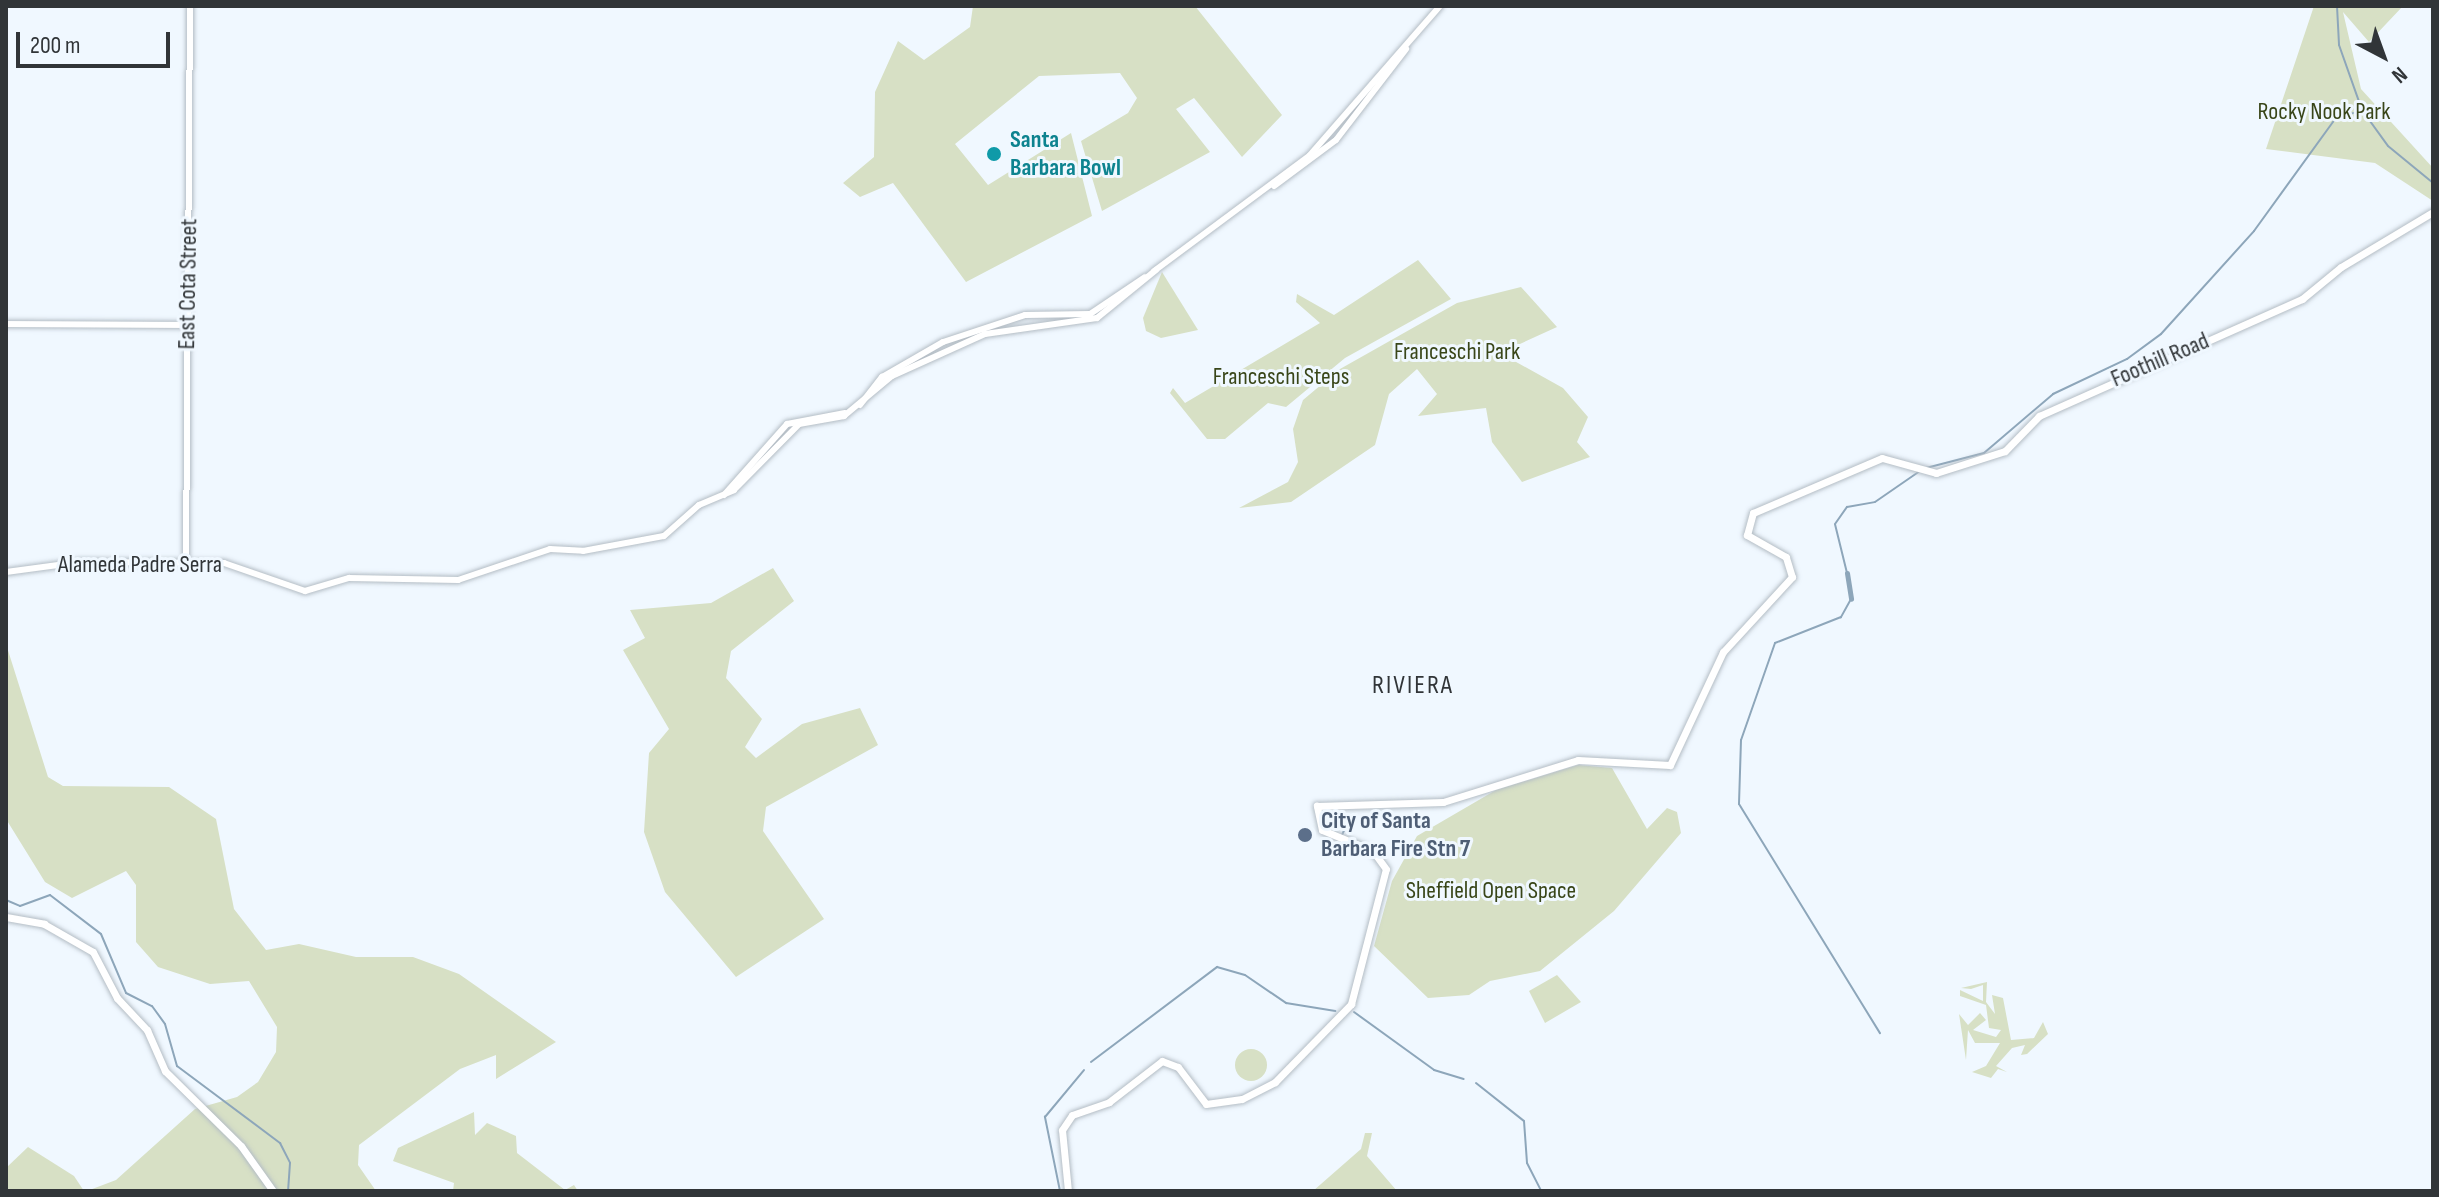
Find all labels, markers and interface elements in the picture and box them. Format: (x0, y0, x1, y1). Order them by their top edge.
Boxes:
scale bar (20, 16, 174, 66)
north arrow (2343, 16, 2423, 96)
text: 200 m (30, 31, 81, 60)
text: N (2386, 60, 2412, 89)
park label: Rocky Nook Park (2258, 98, 2390, 126)
place label: Santa Barbara Bowl (1010, 126, 1121, 182)
marker: Santa Barbara Bowl (985, 145, 1003, 163)
street label: East Cota Street (172, 218, 204, 350)
street label: Foothill Road (2107, 327, 2213, 393)
park label: Franceschi Park (1394, 338, 1520, 366)
park label: Franceschi Steps (1213, 363, 1349, 391)
street label: Alameda Padre Serra (58, 551, 222, 579)
district label: RIVIERA (1372, 670, 1454, 702)
place label: City of Santa Barbara Fire Stn 7 (1321, 807, 1470, 863)
marker: City of Santa Barbara Fire Stn 7 (1296, 826, 1314, 844)
park label: Sheffield Open Space (1406, 877, 1576, 905)

